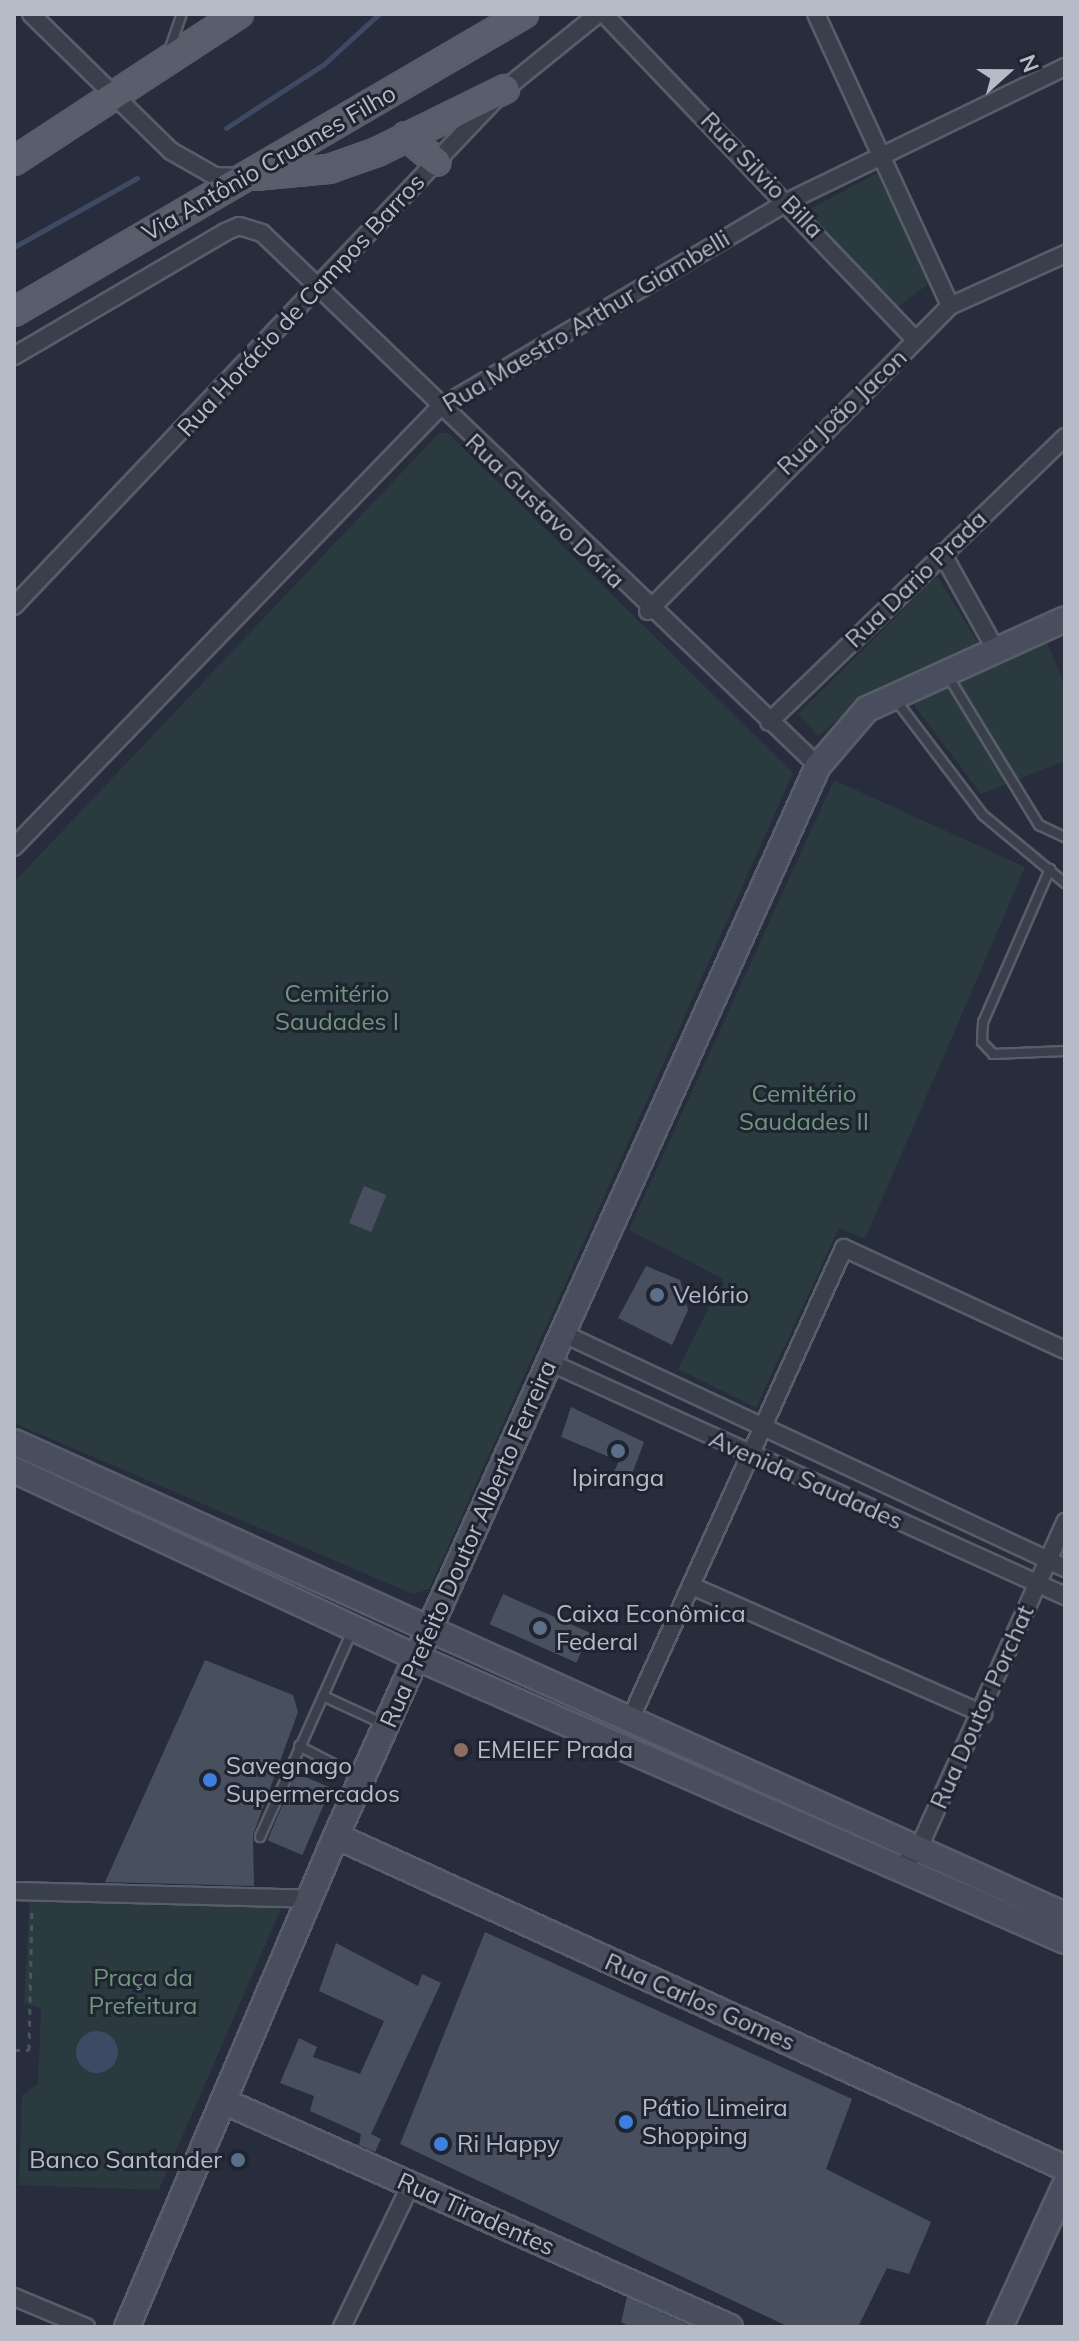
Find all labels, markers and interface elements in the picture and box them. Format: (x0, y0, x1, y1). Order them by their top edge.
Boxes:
north arrow (967, 32, 1047, 112)
text: N (1013, 51, 1045, 76)
street label: Via Antônio Cruanes Filho (137, 79, 401, 247)
street label: Rua Silvio Billa (695, 106, 829, 244)
street label: Rua Horácio de Campos Barros (171, 168, 431, 442)
street label: Rua Maestro Arthur Giambelli (437, 224, 735, 418)
street label: Rua João Jacon (771, 343, 913, 481)
street label: Rua Gustavo Dória (459, 428, 631, 594)
street label: Rua Dario Prada (839, 504, 993, 654)
park label: Cemitério Saudades I (275, 980, 399, 1036)
park label: Cemitério Saudades II (739, 1080, 869, 1136)
place label: Velório (673, 1281, 749, 1309)
marker: Velório (648, 1286, 666, 1304)
street label: Rua Prefeito Doutor Alberto Ferreira (374, 1356, 562, 1732)
street label: Avenida Saudades (705, 1424, 907, 1536)
marker: Ipiranga (609, 1442, 627, 1460)
place label: Ipiranga (572, 1464, 664, 1492)
place label: Caixa Econômica Federal (556, 1600, 746, 1656)
street label: Rua Doutor Porchat (924, 1601, 1040, 1813)
marker: Caixa Econômica Federal (531, 1619, 549, 1637)
place label: EMEIEF Prada (477, 1736, 633, 1764)
marker: EMEIEF Prada (452, 1741, 470, 1759)
place label: Savegnago Supermercados (226, 1752, 400, 1808)
marker: Savegnago Supermercados (201, 1771, 219, 1789)
street label: Rua Carlos Gomes (600, 1947, 800, 2057)
park label: Praça da Prefeitura (89, 1964, 197, 2020)
place label: Pátio Limeira Shopping (642, 2094, 788, 2150)
marker: Pátio Limeira Shopping (617, 2113, 635, 2131)
place label: Ri Happy (457, 2130, 560, 2158)
marker: Ri Happy (432, 2135, 450, 2153)
place label: Banco Santander (29, 2146, 222, 2174)
marker: Banco Santander (229, 2151, 247, 2169)
street label: Rua Tiradentes (393, 2166, 559, 2262)

